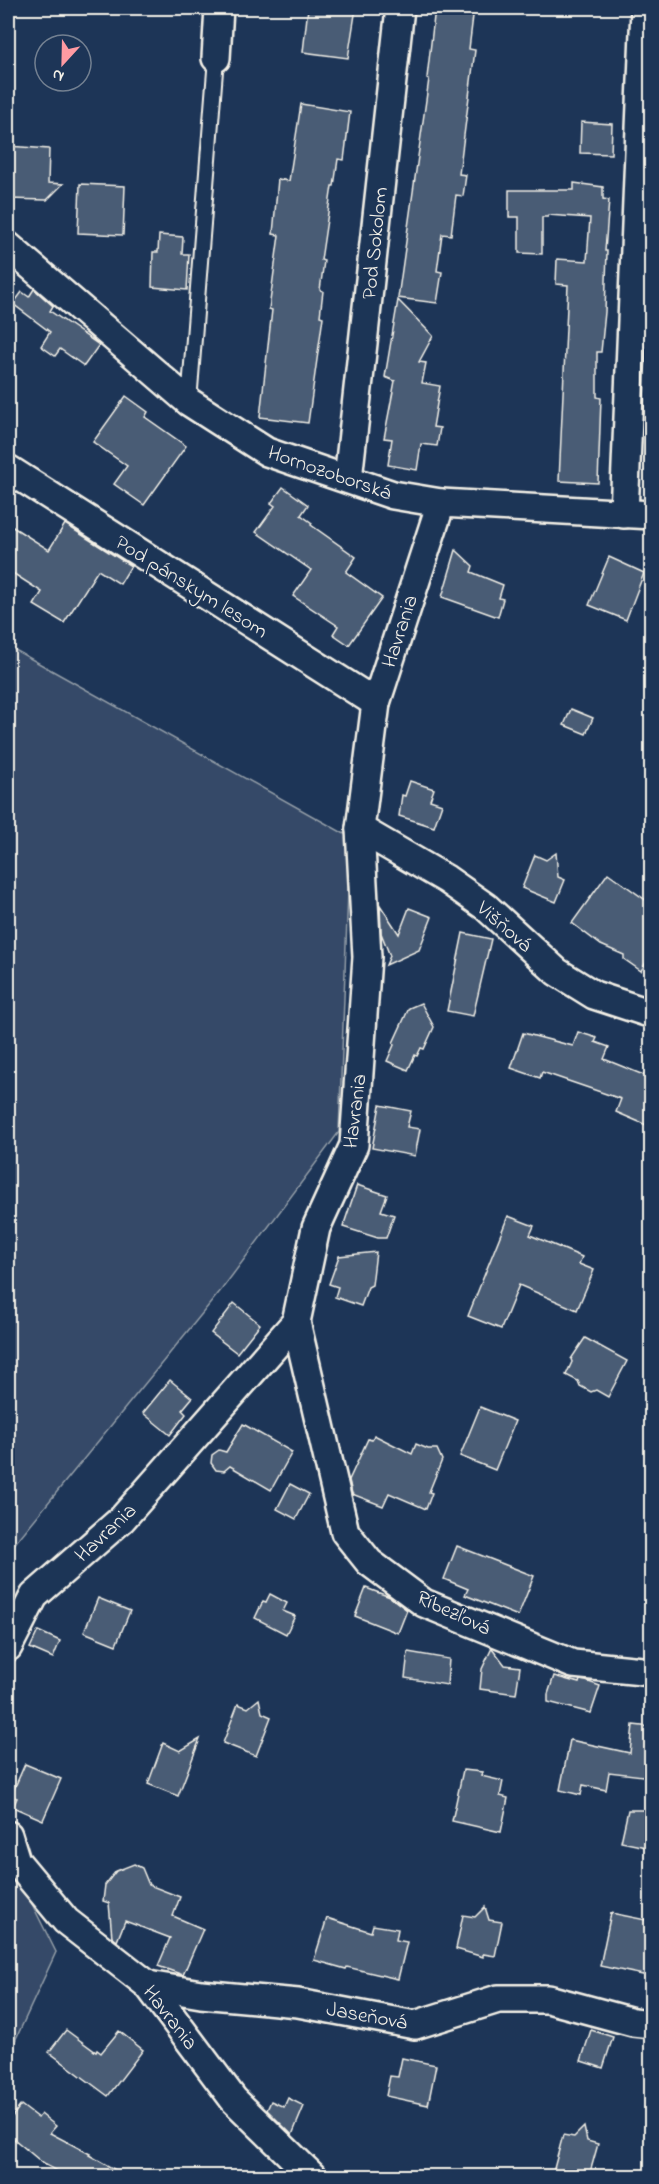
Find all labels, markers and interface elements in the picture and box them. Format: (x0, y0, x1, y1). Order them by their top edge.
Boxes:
north arrow (33, 33, 93, 93)
text: N (48, 62, 68, 88)
street label: Pod Sokolom (355, 186, 397, 301)
street label: Hornozoborská (263, 439, 396, 509)
street label: Pod pánskym lesom (108, 529, 273, 649)
street label: Havrania (375, 591, 427, 672)
street label: Višňová (468, 894, 538, 961)
street label: Havrania (337, 1072, 375, 1150)
street label: Havrania (69, 1497, 144, 1570)
street label: Ríbezľová (411, 1584, 495, 1644)
street label: Havrania (135, 1979, 204, 2057)
street label: Jaseňová (324, 1995, 410, 2039)

